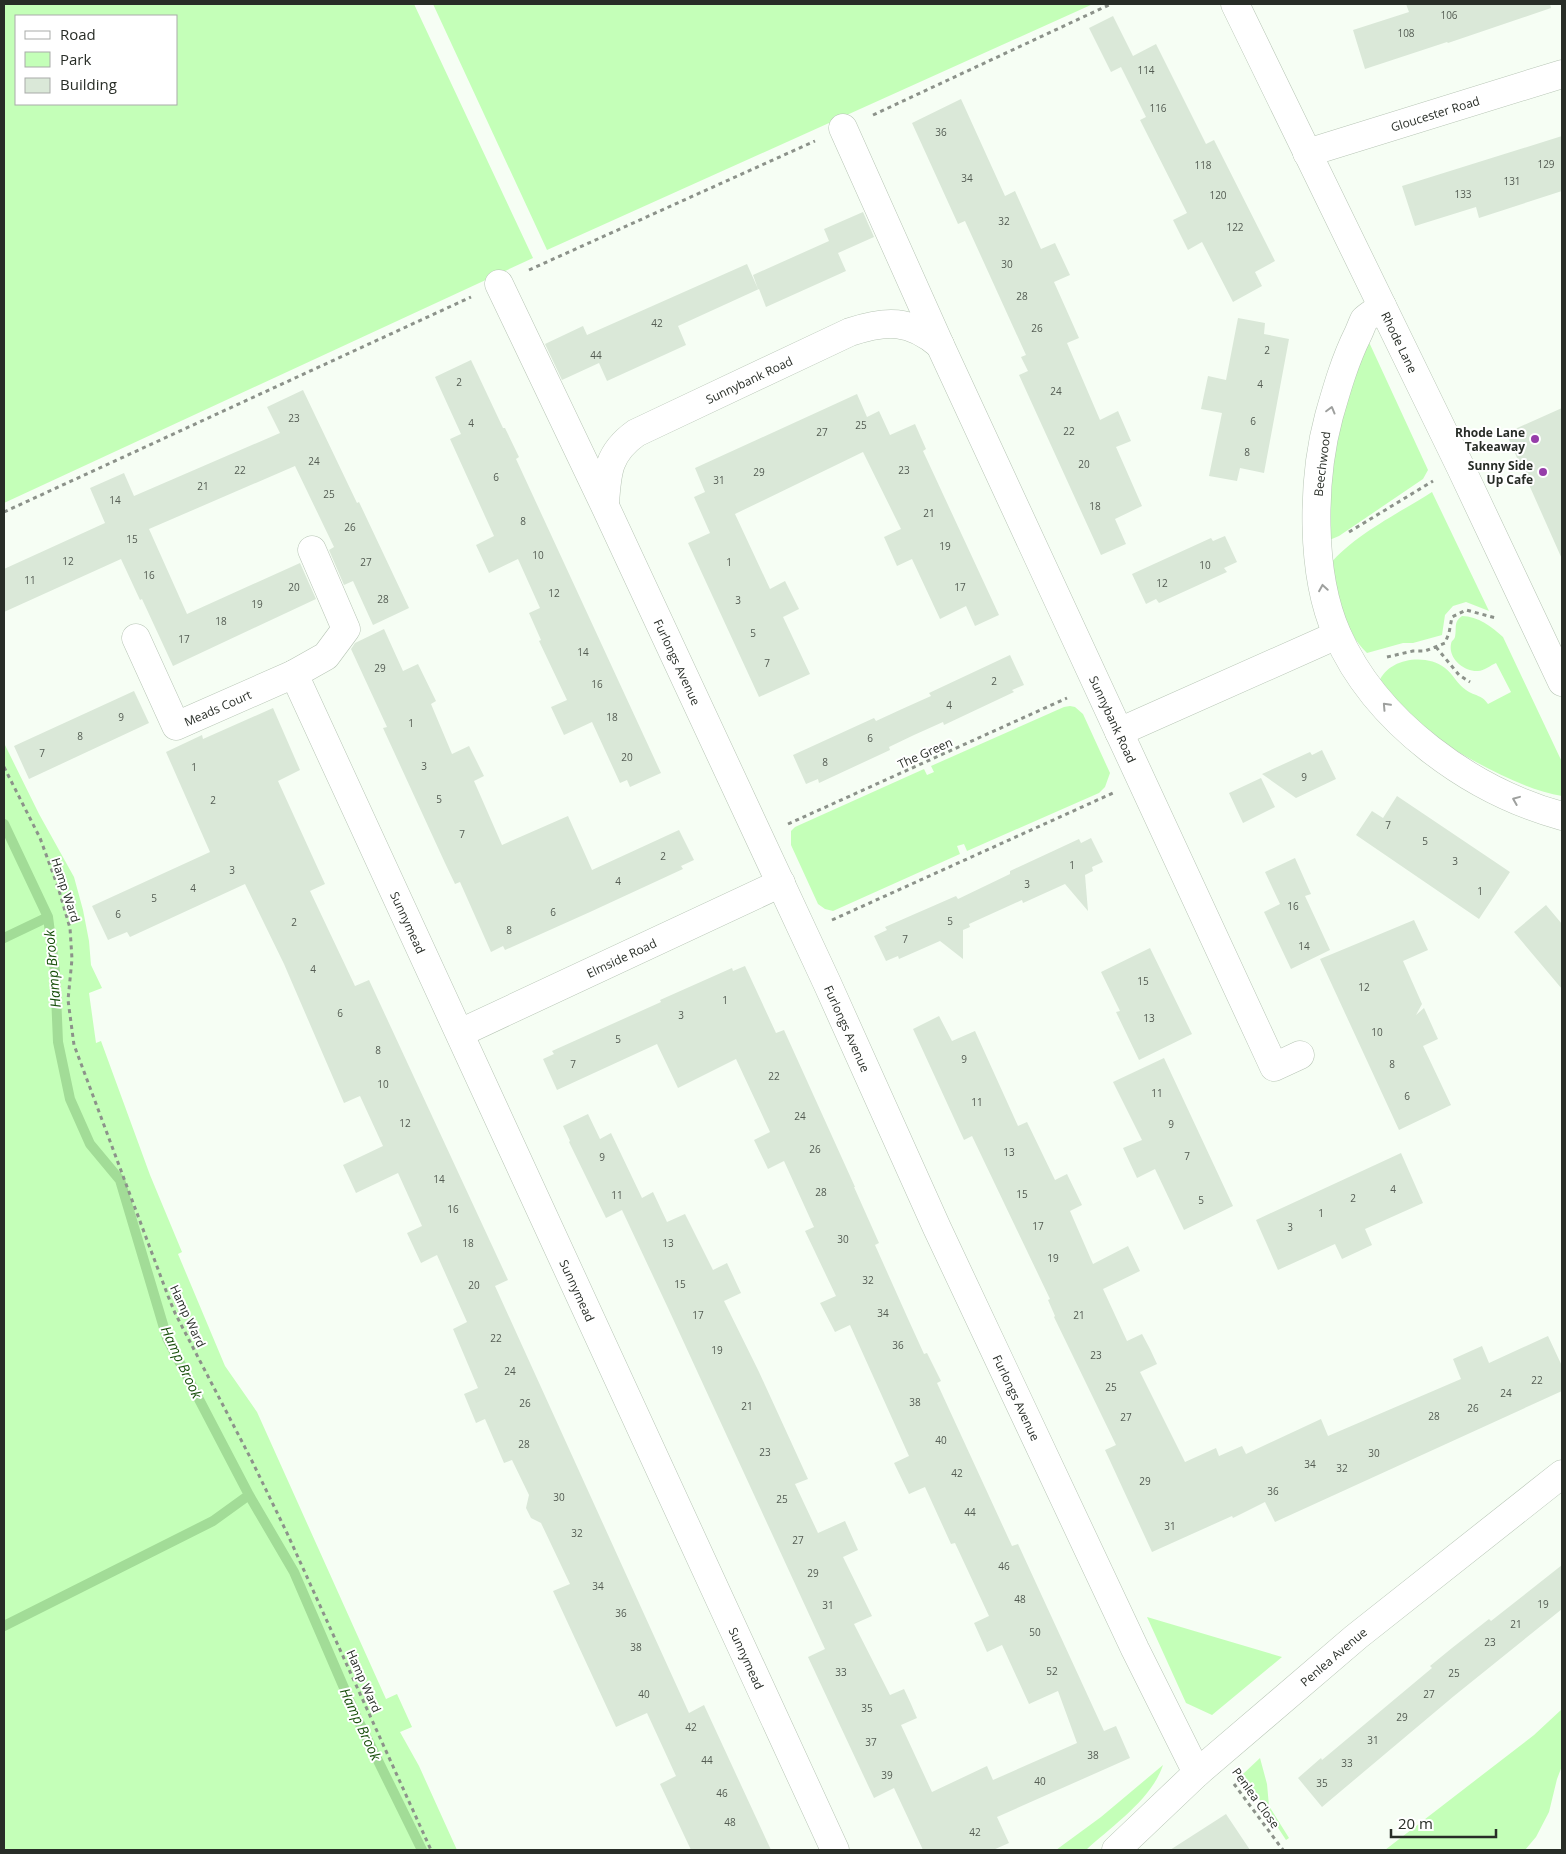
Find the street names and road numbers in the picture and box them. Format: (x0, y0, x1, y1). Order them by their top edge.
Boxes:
street label: Gloucester Road (1388, 92, 1482, 135)
street label: Rhode Lane (1377, 309, 1422, 376)
street label: Sunnybank Road (703, 352, 795, 407)
street label: Beechwood (1310, 430, 1334, 498)
street label: Furlongs Avenue (650, 616, 705, 708)
street label: Sunnybank Road (1086, 673, 1141, 765)
street label: Meads Court (181, 685, 254, 730)
street label: The Green (895, 733, 955, 773)
street label: Hamp Ward (48, 855, 84, 925)
street label: Sunnymead (387, 889, 430, 956)
street label: Elmside Road (583, 934, 659, 981)
street label: Furlongs Avenue (821, 982, 874, 1075)
street label: Sunnymead (556, 1257, 599, 1324)
street label: Hamp Ward (166, 1282, 210, 1350)
street label: Furlongs Avenue (989, 1352, 1044, 1444)
street label: Penlea Avenue (1296, 1623, 1370, 1690)
street label: Sunnymead (725, 1624, 768, 1692)
street label: Hamp Ward (343, 1647, 385, 1715)
street label: Penlea Close (1228, 1764, 1284, 1832)

